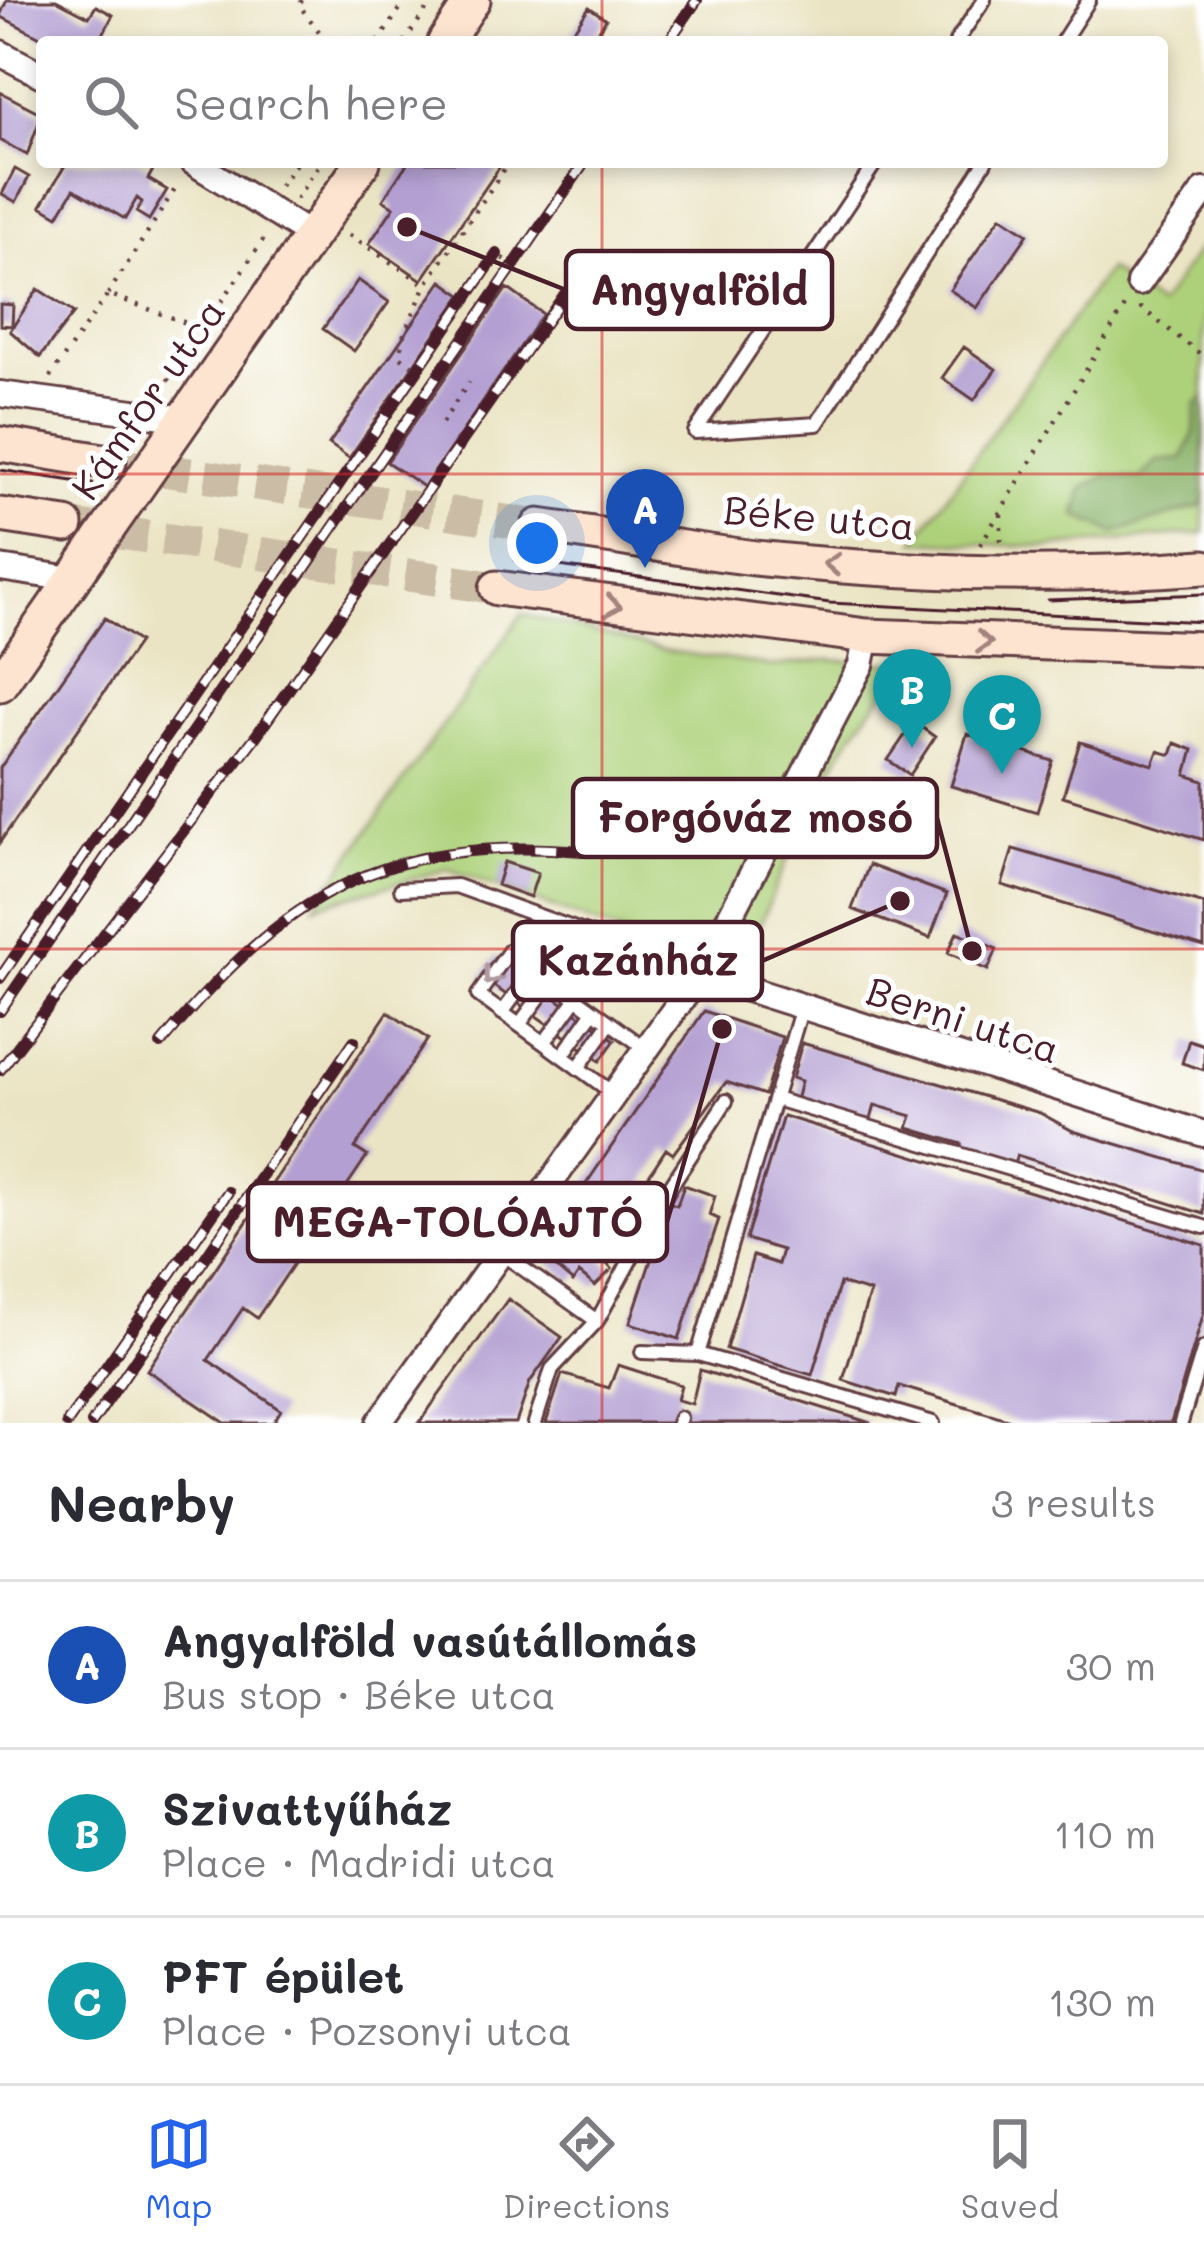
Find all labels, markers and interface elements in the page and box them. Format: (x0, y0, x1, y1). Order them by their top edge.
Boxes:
search box (36, 36, 1168, 168)
icon: search (78, 69, 144, 135)
text: Search here (174, 73, 448, 131)
callout: Angyalföld (566, 251, 832, 329)
text: Angyalföld (590, 261, 808, 316)
street label: Kámfor utca (58, 287, 235, 509)
pin: A (606, 469, 684, 568)
street label: Béke utca (722, 483, 917, 550)
your location (507, 513, 567, 573)
one-way arrow (822, 551, 841, 577)
one-way arrow (603, 592, 623, 618)
one-way arrow (975, 629, 994, 655)
pin: B (873, 649, 951, 748)
pin: C (963, 675, 1041, 774)
callout: Forgóváz mosó (573, 779, 937, 857)
text: Forgóváz mosó (597, 788, 913, 843)
callout: Kazánház (513, 922, 762, 1000)
text: Kazánház (538, 931, 738, 986)
street label: Berni utca (861, 963, 1066, 1074)
one-way arrow (483, 964, 505, 986)
callout: MEGA-TOLÓAJTÓ (248, 1183, 667, 1261)
text: MEGA-TOLÓAJTÓ (272, 1193, 644, 1248)
text: Nearby (48, 1468, 235, 1535)
text: 3 results (991, 1476, 1156, 1527)
text: Angyalföld vasútállomás (162, 1610, 698, 1668)
text: A (73, 1639, 101, 1690)
text: 30 m (1066, 1639, 1156, 1690)
text: Bus stop · Béke utca (162, 1668, 556, 1719)
text: Szivattyűház (162, 1778, 452, 1836)
text: B (74, 1807, 100, 1858)
text: 110 m (1054, 1807, 1156, 1858)
text: Place · Madridi utca (162, 1836, 555, 1887)
text: PFT épület (162, 1946, 404, 2004)
text: C (73, 1975, 101, 2026)
text: 130 m (1048, 1975, 1156, 2026)
text: Place · Pozsonyi utca (162, 2004, 572, 2055)
tab: Map (145, 2111, 212, 2226)
tab: Directions (503, 2111, 670, 2226)
tab: Saved (961, 2111, 1059, 2226)

